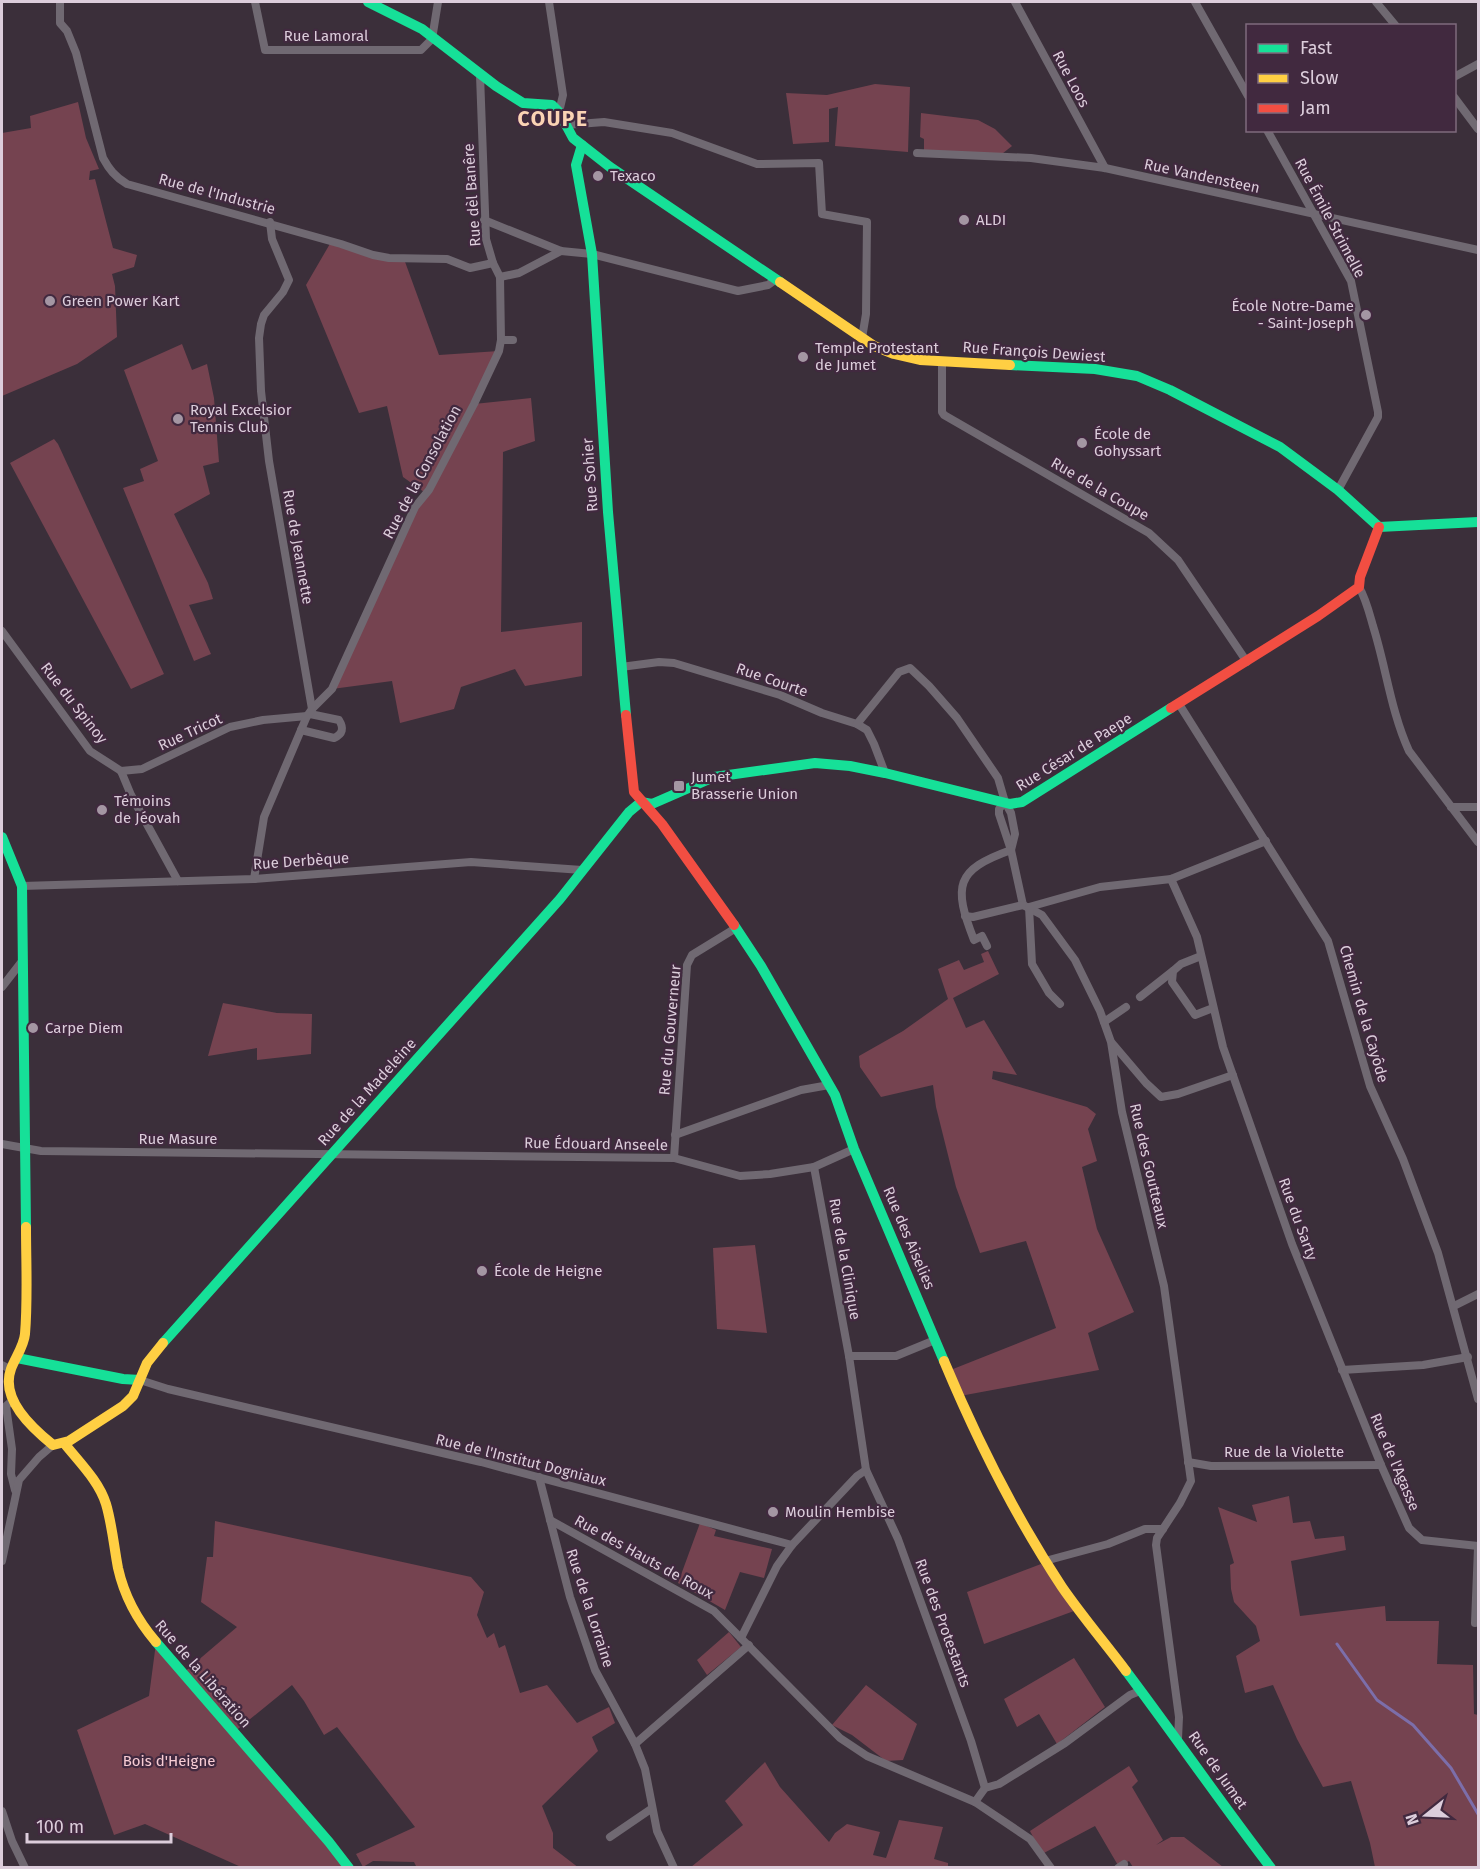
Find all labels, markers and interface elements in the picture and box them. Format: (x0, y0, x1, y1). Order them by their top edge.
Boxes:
legend (1246, 24, 1456, 132)
street label: Rue Lamoral (284, 27, 369, 45)
text: Fast (1300, 37, 1333, 59)
street label: Rue Loos (1049, 48, 1093, 110)
text: Slow (1300, 67, 1339, 89)
text: Jam (1300, 97, 1331, 119)
district label: COUPE (518, 106, 588, 132)
street label: Rue dèl Banêre (459, 143, 485, 247)
street label: Rue Vandensteen (1142, 155, 1262, 197)
street label: Rue Émile Strimelle (1291, 155, 1369, 281)
place label: Texaco (610, 167, 656, 185)
marker: Texaco (591, 169, 605, 183)
street label: Rue de l'Industrie (157, 170, 277, 218)
place label: ALDI (976, 211, 1006, 229)
marker: ALDI (957, 213, 971, 227)
place label: Green Power Kart (62, 292, 180, 310)
marker: Green Power Kart (43, 294, 57, 308)
place label: École Notre-Dame - Saint-Joseph (1231, 297, 1354, 332)
marker: École Notre-Dame - Saint-Joseph (1359, 308, 1373, 322)
street label: Rue François Dewiest (962, 338, 1107, 366)
place label: Temple Protestant de Jumet (815, 339, 939, 374)
marker: Temple Protestant de Jumet (796, 350, 810, 364)
place label: Royal Excelsior Tennis Club (190, 401, 292, 436)
street label: Rue de la Consolation (379, 402, 465, 542)
marker: Royal Excelsior Tennis Club (171, 412, 185, 426)
place label: École de Gohyssart (1094, 425, 1162, 460)
marker: École de Gohyssart (1075, 436, 1089, 450)
street label: Rue Sohier (578, 437, 602, 512)
street label: Rue de la Coupe (1048, 454, 1152, 524)
street label: Rue de Jeannette (279, 488, 317, 606)
street label: Rue du Spinoy (37, 659, 112, 748)
street label: Rue Courte (734, 659, 810, 701)
street label: Rue Tricot (155, 709, 225, 755)
street label: Rue César de Paepe (1013, 709, 1135, 795)
place label: Jumet Brasserie Union (691, 768, 798, 803)
marker: Jumet Brasserie Union (672, 779, 686, 793)
place label: Témoins de Jéovah (114, 792, 181, 827)
marker: Témoins de Jéovah (95, 803, 109, 817)
street label: Rue Derbèque (252, 849, 350, 873)
street label: Chemin de la Cayôde (1336, 943, 1392, 1085)
street label: Rue du Gouverneur (655, 964, 685, 1096)
place label: Carpe Diem (45, 1019, 123, 1037)
marker: Carpe Diem (26, 1021, 40, 1035)
street label: Rue de la Madeleine (314, 1035, 420, 1149)
street label: Rue des Goutteaux (1126, 1102, 1172, 1231)
street label: Rue Masure (139, 1130, 217, 1148)
street label: Rue Édouard Anseele (524, 1134, 668, 1154)
street label: Rue du Sarty (1275, 1175, 1321, 1263)
street label: Rue des Aiselies (879, 1184, 939, 1292)
street label: Rue de la Clinique (825, 1197, 865, 1321)
place label: École de Heigne (494, 1262, 602, 1280)
marker: École de Heigne (475, 1264, 489, 1278)
street label: Rue de l'Agasse (1366, 1411, 1424, 1513)
street label: Rue de l'Institut Dogniaux (434, 1430, 609, 1490)
street label: Rue de la Violette (1224, 1443, 1344, 1461)
place label: Moulin Hembise (785, 1503, 895, 1521)
marker: Moulin Hembise (766, 1505, 780, 1519)
street label: Rue des Hauts de Roux (571, 1511, 717, 1603)
street label: Rue de la Lorraine (562, 1546, 618, 1670)
street label: Rue des Protestants (911, 1556, 975, 1690)
street label: Rue de la Libération (151, 1616, 255, 1732)
street label: Rue de Jumet (1185, 1728, 1252, 1813)
park label: Bois d'Heigne (123, 1752, 215, 1770)
north arrow (1396, 1785, 1456, 1845)
scale bar (27, 1806, 171, 1844)
text: N (1402, 1812, 1423, 1827)
text: 100 m (36, 1816, 84, 1838)

